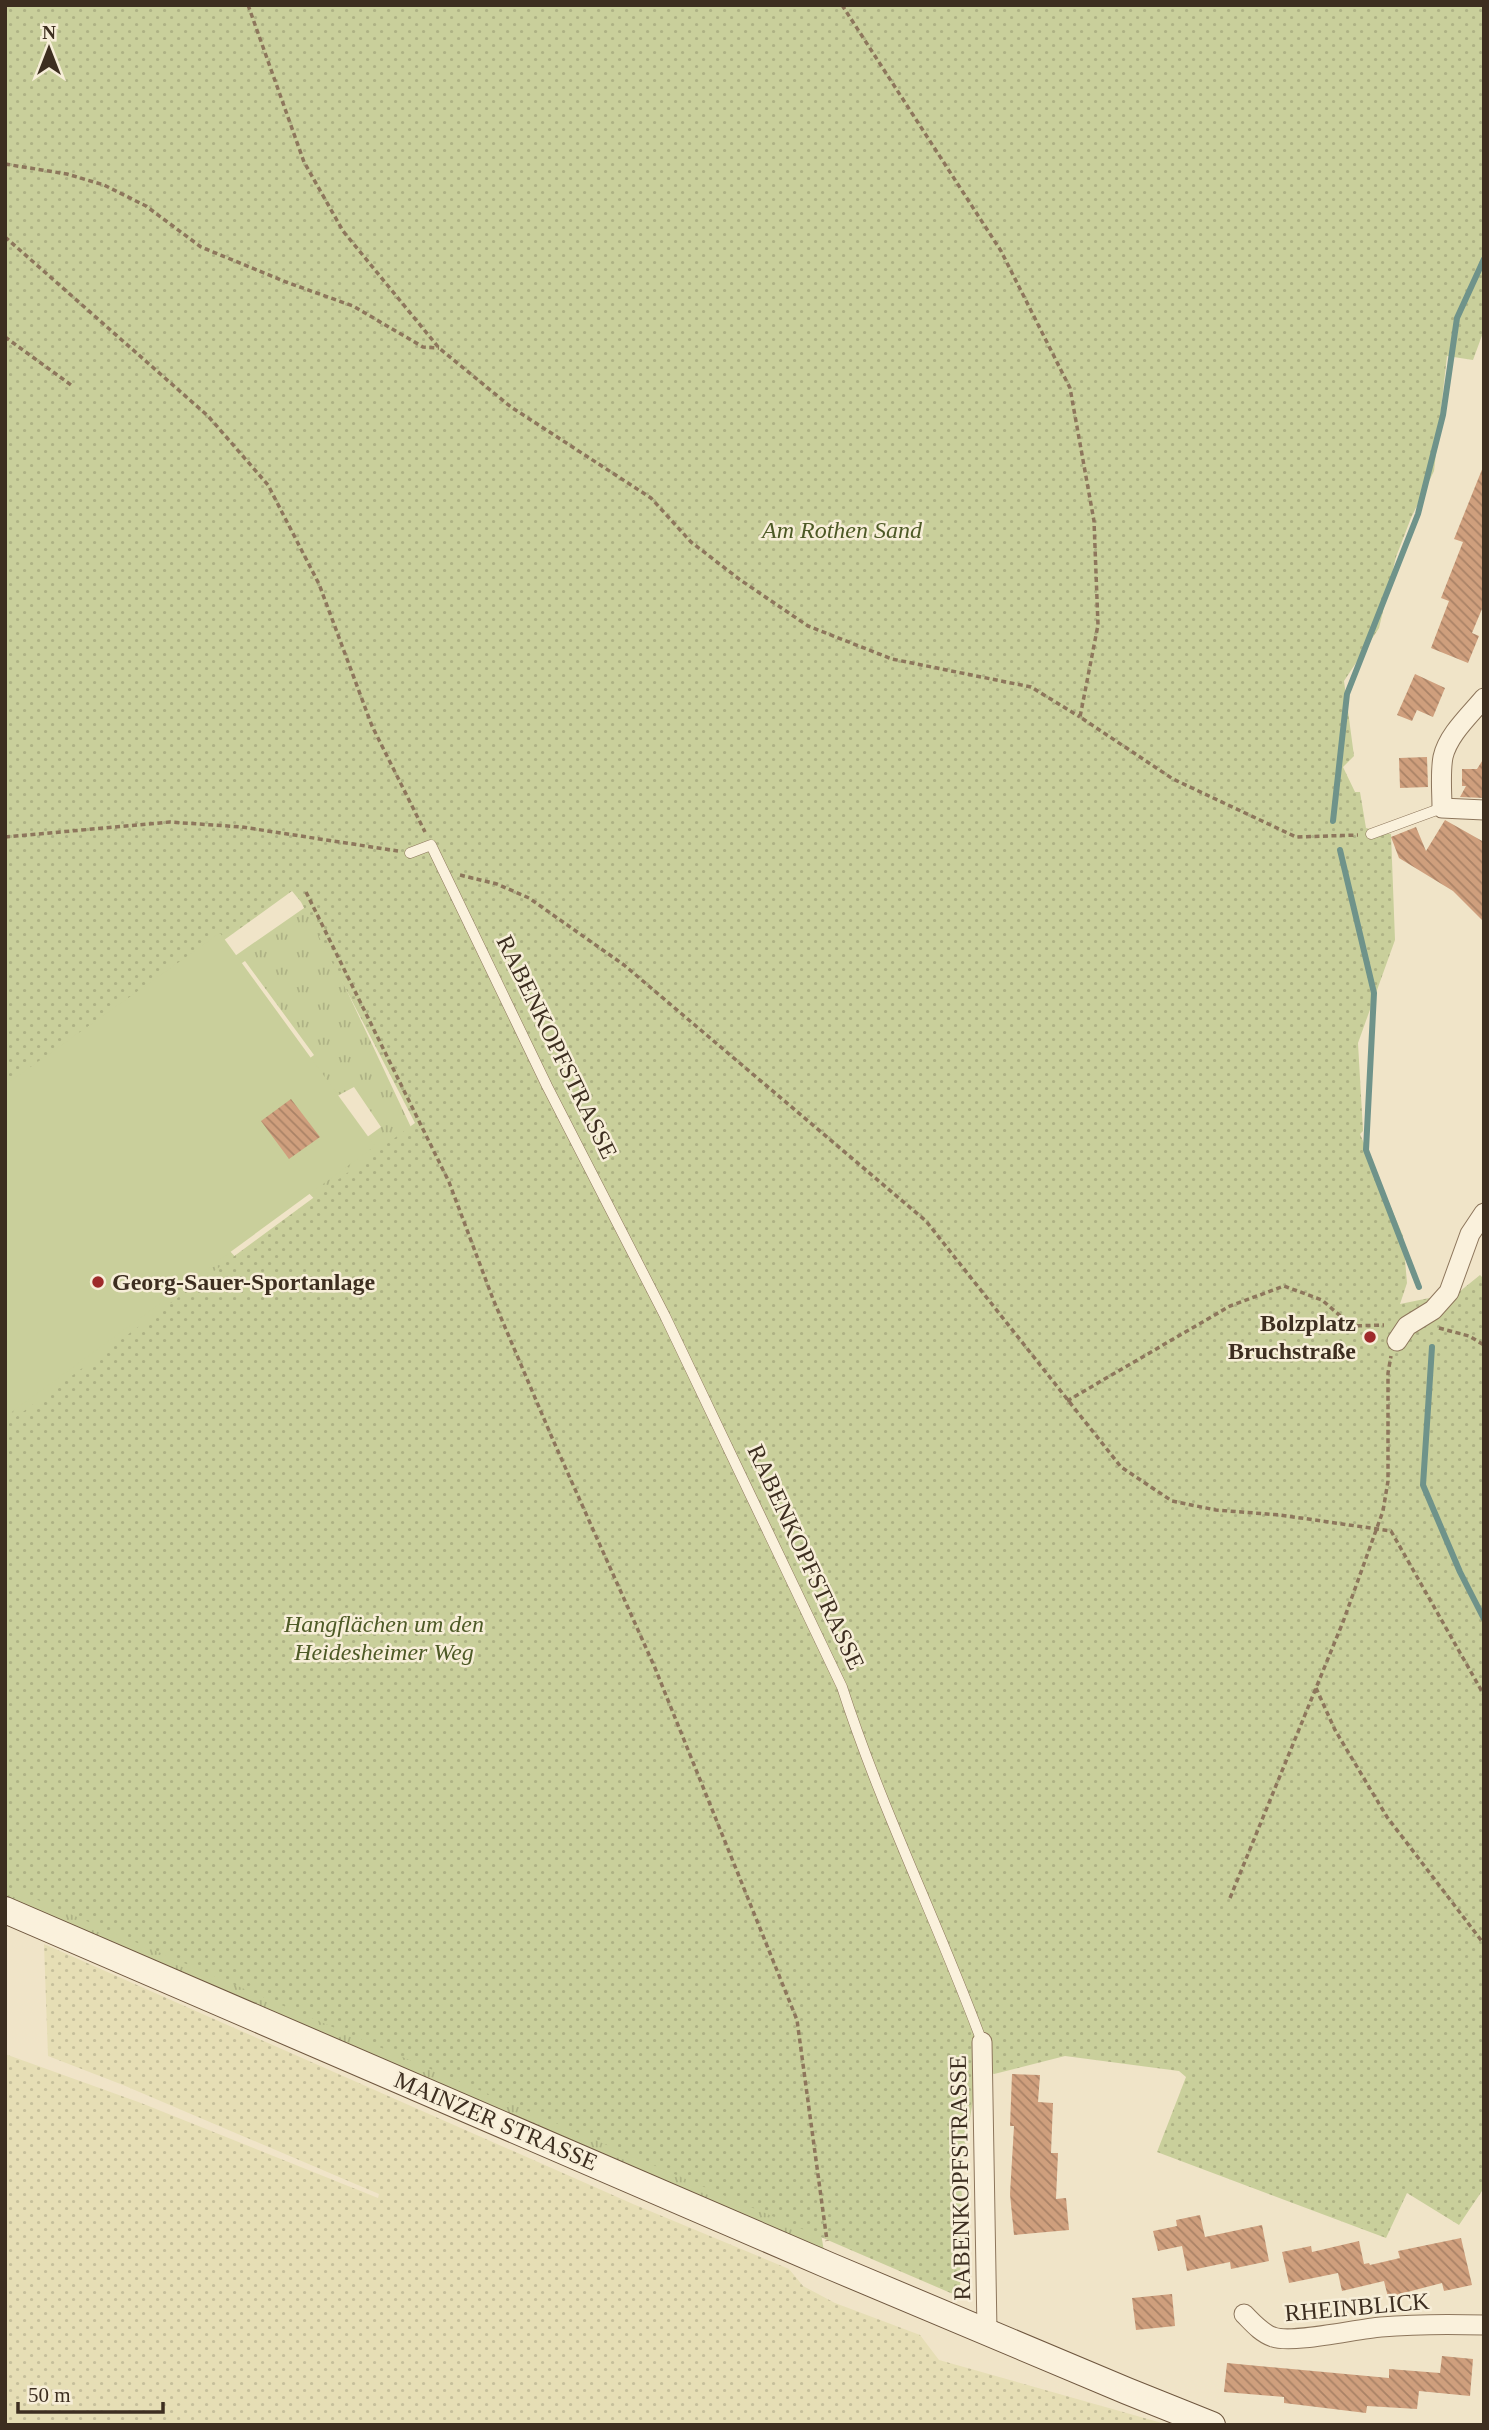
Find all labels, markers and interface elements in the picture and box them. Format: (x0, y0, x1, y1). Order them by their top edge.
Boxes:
north arrow (14, 14, 84, 84)
text: N (42, 22, 56, 43)
park label: Am Rothen Sand (760, 517, 923, 543)
street label: RABENKOPFSTRASSE (492, 931, 622, 1163)
place label: Georg-Sauer-Sportanlage (112, 1269, 375, 1295)
marker: Georg-Sauer-Sportanlage (90, 1274, 106, 1290)
place label: Bolzplatz Bruchstraße (1228, 1310, 1356, 1364)
marker: Bolzplatz Bruchstraße (1362, 1329, 1378, 1345)
street label: RABENKOPFSTRASSE (742, 1440, 870, 1674)
park label: Hangflächen um den Heidesheimer Weg (283, 1611, 484, 1665)
street label: RABENKOPFSTRASSE (945, 2055, 975, 2301)
street label: MAINZER STRASSE (391, 2066, 601, 2176)
street label: RHEINBLICK (1283, 2288, 1431, 2326)
scale bar (18, 2370, 163, 2414)
text: 50 m (28, 2383, 71, 2407)

